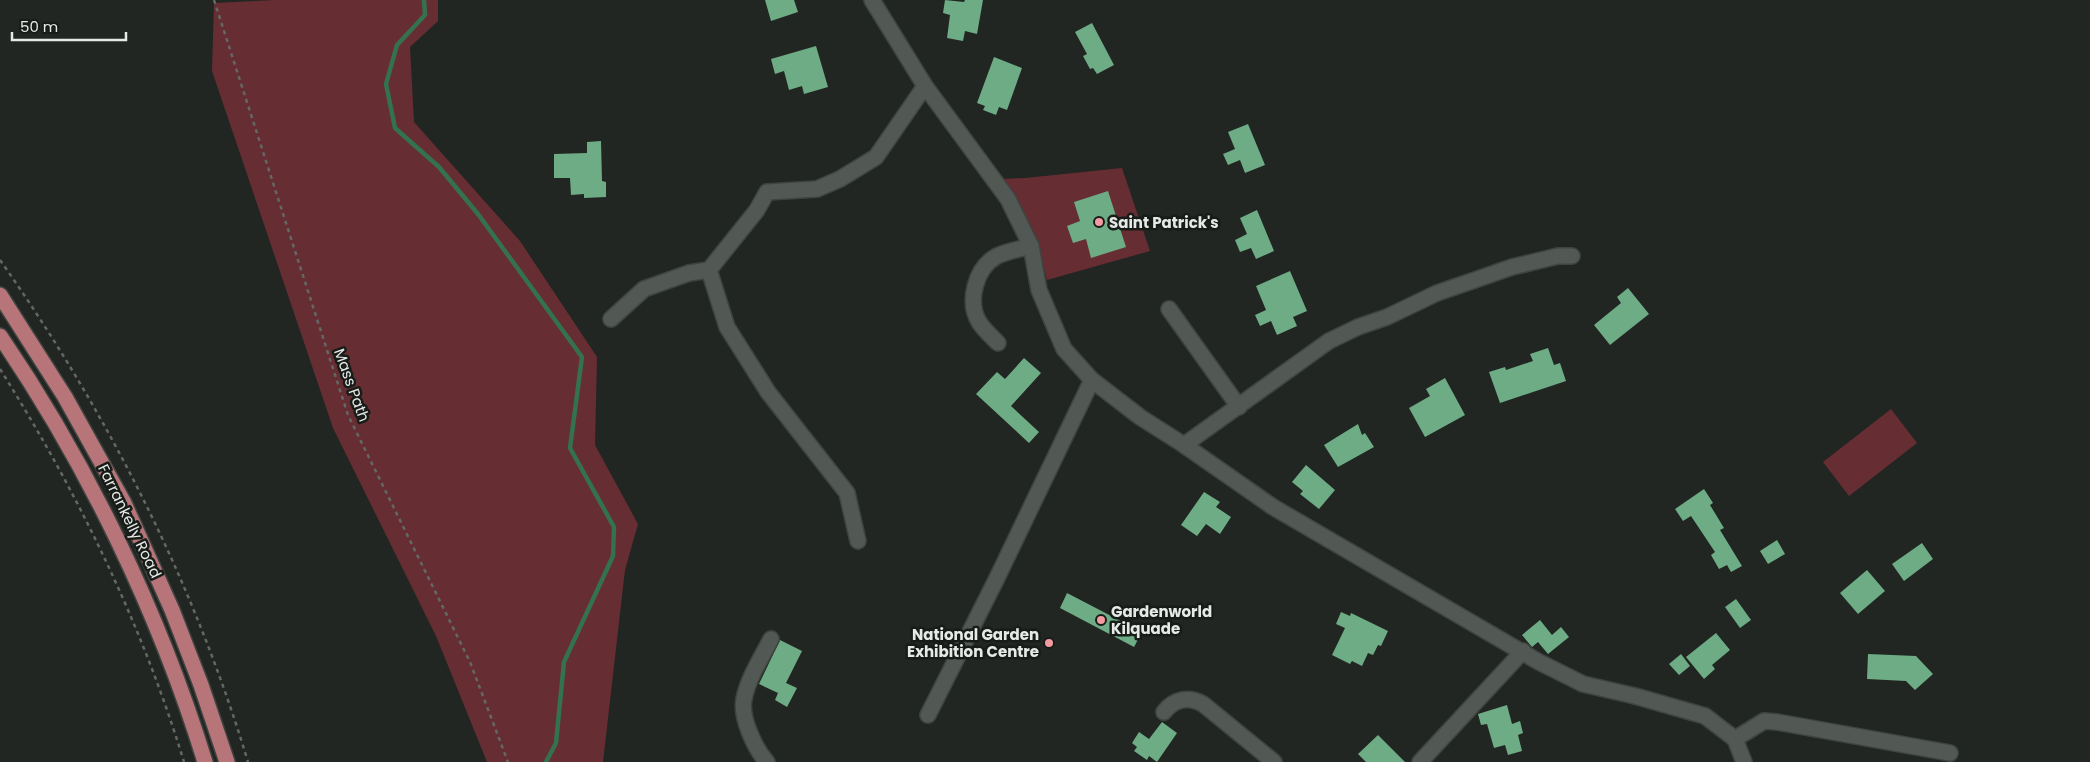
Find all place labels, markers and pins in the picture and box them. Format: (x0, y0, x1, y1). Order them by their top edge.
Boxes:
place label: Saint Patrick's (1109, 212, 1219, 233)
marker: Saint Patrick's (1093, 216, 1105, 228)
place label: Gardenworld Kilquade (1111, 601, 1212, 639)
marker: Gardenworld Kilquade (1095, 614, 1107, 626)
place label: National Garden Exhibition Centre (907, 624, 1039, 662)
marker: National Garden Exhibition Centre (1043, 637, 1055, 649)

